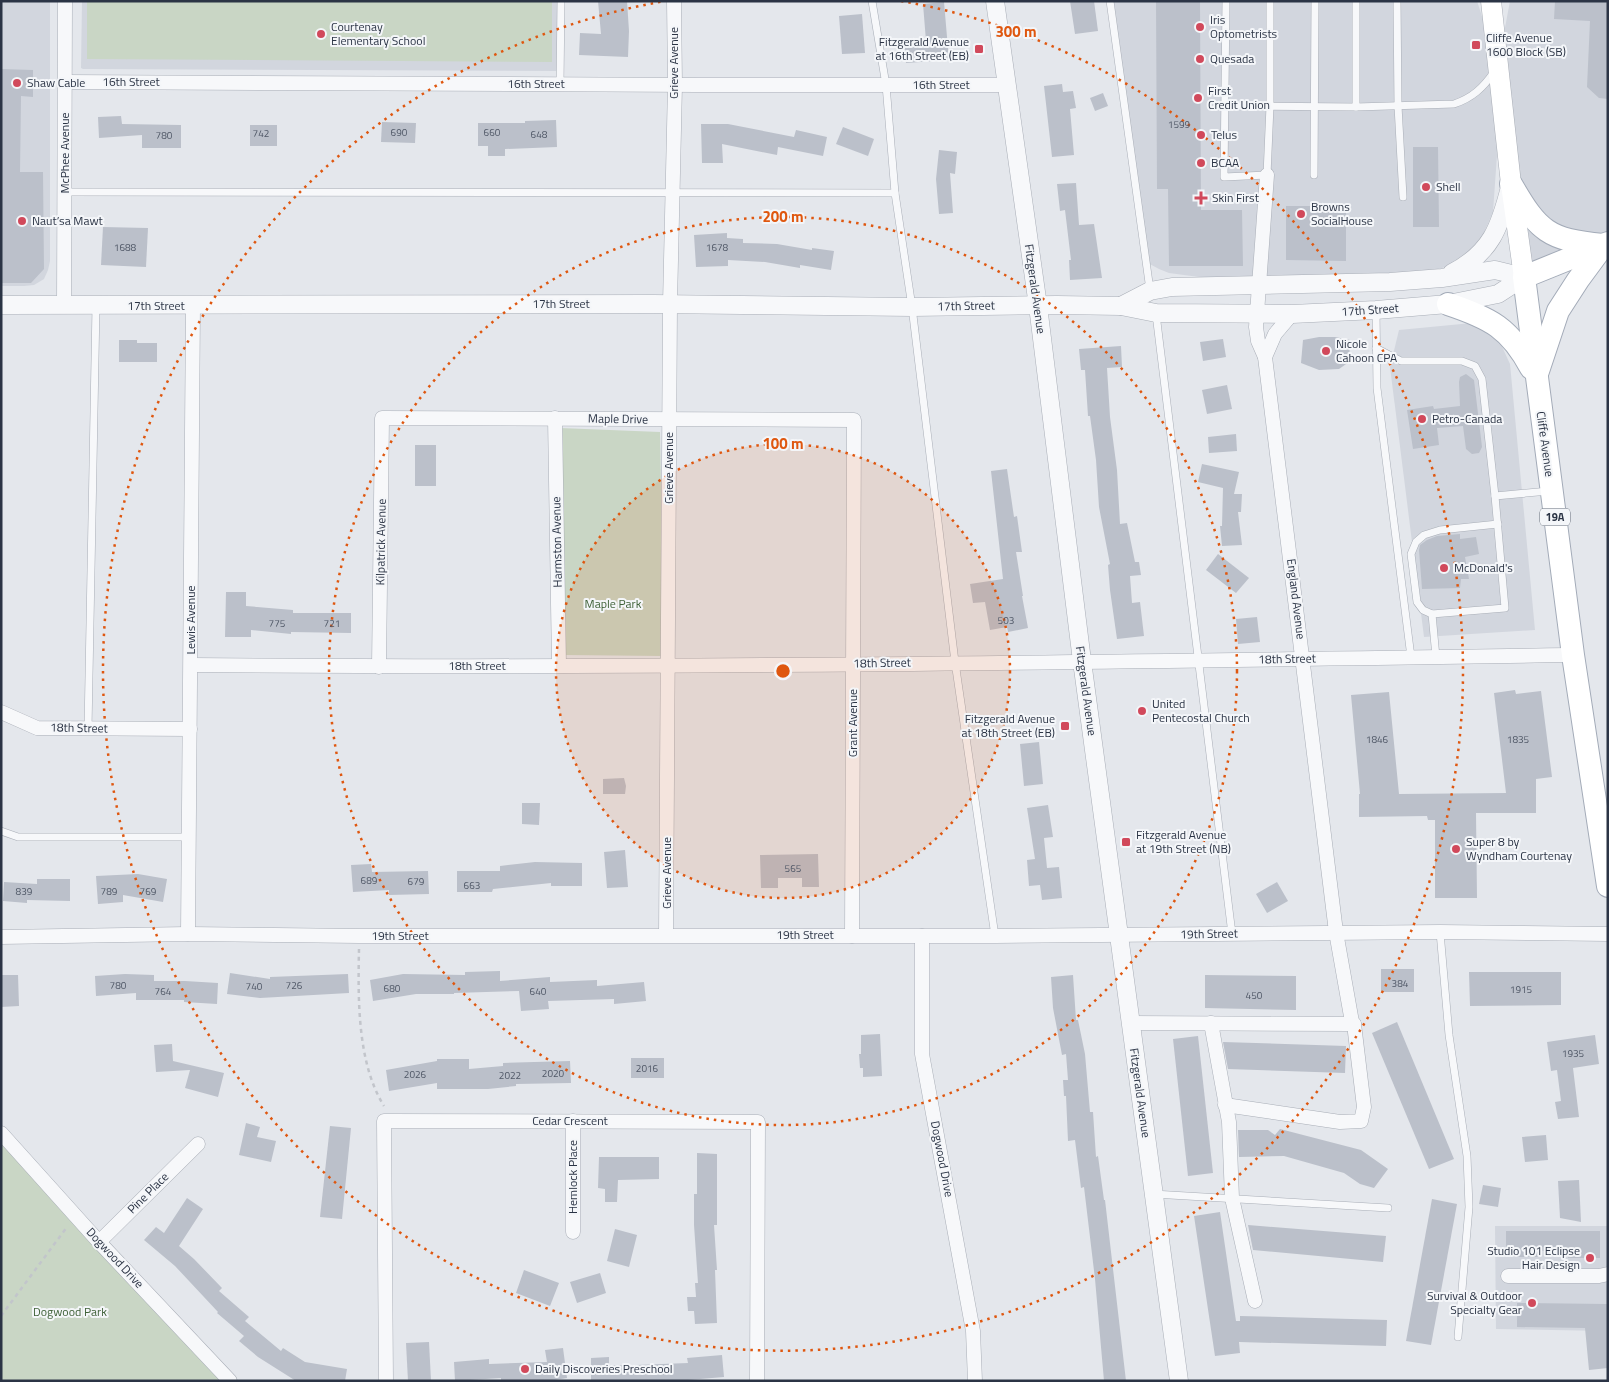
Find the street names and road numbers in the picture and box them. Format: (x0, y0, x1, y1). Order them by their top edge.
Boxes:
street label: Grieve Avenue (664, 27, 683, 99)
street label: 16th Street (102, 72, 161, 91)
street label: 16th Street (507, 74, 566, 93)
street label: 16th Street (912, 75, 971, 94)
street label: McPhee Avenue (55, 112, 74, 194)
street label: Fitzgerald Avenue (1020, 243, 1051, 335)
street label: 17th Street (532, 294, 591, 313)
street label: 17th Street (937, 295, 996, 316)
street label: 17th Street (127, 296, 186, 315)
street label: 17th Street (1341, 298, 1400, 321)
street label: Maple Drive (588, 408, 648, 429)
street label: Cliffe Avenue (1531, 410, 1559, 478)
street label: Grieve Avenue (659, 432, 678, 504)
street label: Harmston Avenue (546, 496, 567, 588)
street label: Kilpatrick Avenue (370, 498, 391, 586)
road number: 19A (1540, 508, 1570, 526)
street label: England Avenue (1282, 558, 1311, 640)
street label: Lewis Avenue (181, 585, 200, 655)
street label: Fitzgerald Avenue (1071, 645, 1102, 737)
street label: 18th Street (1258, 648, 1317, 669)
street label: 18th Street (853, 652, 912, 673)
street label: 18th Street (448, 656, 507, 675)
street label: Grant Avenue (843, 689, 862, 757)
street label: 18th Street (50, 717, 109, 738)
street label: Grieve Avenue (657, 837, 676, 909)
street label: 19th Street (1180, 923, 1239, 944)
street label: 19th Street (776, 925, 835, 944)
street label: 19th Street (371, 926, 430, 945)
street label: Fitzgerald Avenue (1125, 1047, 1156, 1139)
street label: Cedar Crescent (532, 1111, 609, 1130)
street label: Dogwood Drive (926, 1119, 959, 1199)
street label: Hemlock Place (563, 1140, 582, 1214)
street label: Pine Place (123, 1168, 173, 1218)
street label: Dogwood Drive (82, 1223, 149, 1292)

